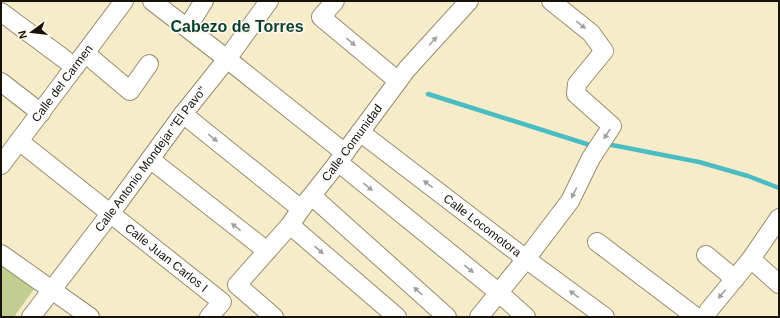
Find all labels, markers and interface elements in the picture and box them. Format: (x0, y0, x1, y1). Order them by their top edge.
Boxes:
north arrow (12, 12, 52, 52)
district label: Cabezo de Torres (170, 18, 304, 35)
one-way arrow (576, 21, 587, 30)
text: N (16, 29, 29, 40)
one-way arrow (428, 36, 437, 46)
one-way arrow (346, 38, 357, 47)
street label: Calle del Carmen (29, 42, 96, 125)
street label: Calle Antonio Mondejar "El Pavo" (92, 84, 209, 235)
street label: Calle Comunidad (319, 102, 385, 184)
one-way arrow (603, 128, 610, 140)
one-way arrow (208, 134, 219, 143)
one-way arrow (423, 180, 434, 188)
one-way arrow (363, 183, 374, 191)
one-way arrow (570, 187, 577, 199)
street label: Calle Locomotora (441, 191, 524, 260)
street label: Calle Juan Carlos I (122, 221, 210, 295)
one-way arrow (230, 223, 241, 231)
one-way arrow (314, 246, 324, 255)
one-way arrow (464, 264, 475, 273)
one-way arrow (413, 287, 422, 296)
one-way arrow (718, 288, 727, 299)
one-way arrow (568, 290, 579, 298)

